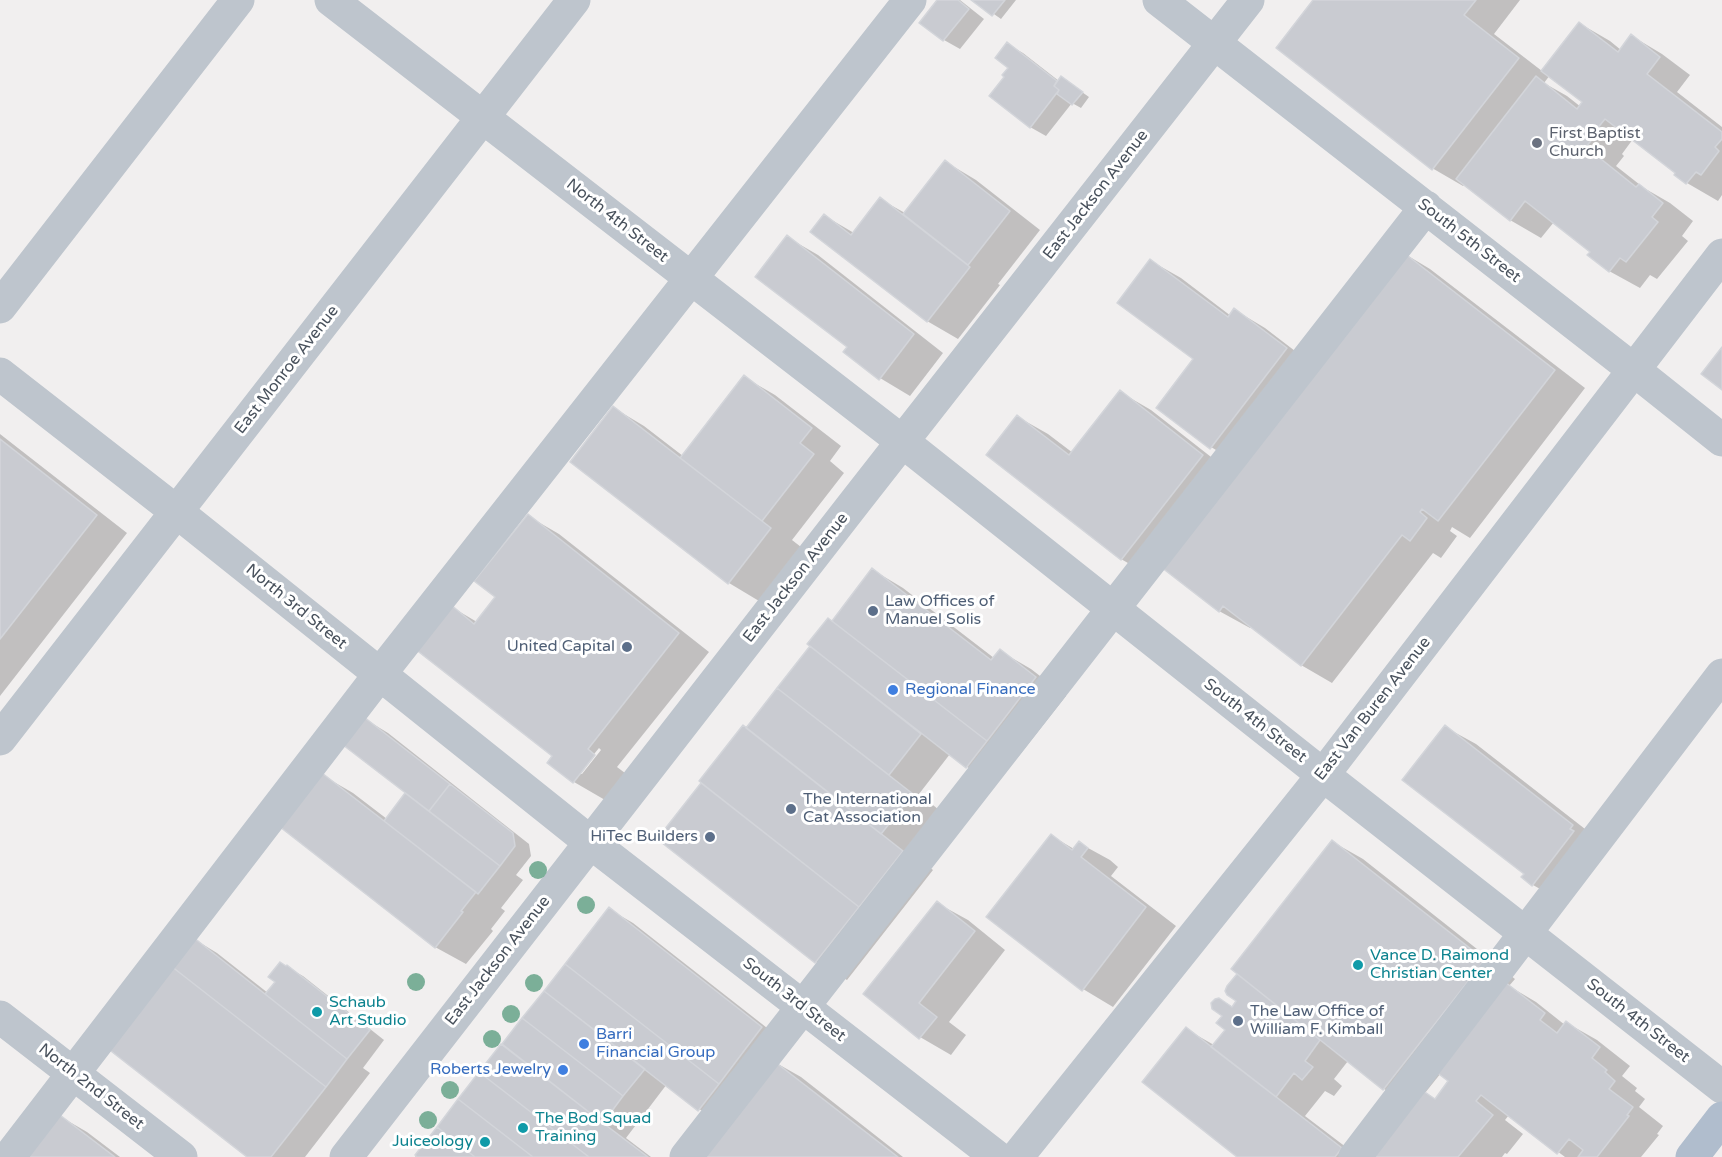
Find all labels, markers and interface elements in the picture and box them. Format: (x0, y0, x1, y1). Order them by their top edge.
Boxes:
place label: First Baptist Church (1549, 124, 1640, 162)
street label: East Jackson Avenue (1039, 126, 1153, 264)
marker: First Baptist Church (1530, 136, 1544, 150)
street label: North 4th Street (562, 175, 672, 267)
street label: South 5th Street (1414, 195, 1524, 287)
street label: East Monroe Avenue (231, 302, 343, 438)
street label: East Jackson Avenue (739, 509, 853, 647)
street label: North 3rd Street (242, 560, 350, 654)
place label: Law Offices of Manuel Solis (885, 592, 995, 630)
marker: Law Offices of Manuel Solis (866, 604, 880, 618)
street label: East Van Buren Avenue (1311, 633, 1435, 785)
place label: United Capital (507, 637, 615, 657)
marker: United Capital (620, 640, 634, 654)
street label: South 4th Street (1200, 675, 1310, 767)
place label: Regional Finance (905, 680, 1036, 700)
marker: Regional Finance (886, 683, 900, 697)
place label: The International Cat Association (803, 790, 932, 828)
marker: The International Cat Association (784, 802, 798, 816)
place label: HiTec Builders (590, 827, 698, 847)
marker: HiTec Builders (703, 830, 717, 844)
street label: East Jackson Avenue (441, 892, 555, 1030)
place label: Vance D. Raimond Christian Center (1370, 946, 1509, 984)
street label: South 3rd Street (739, 954, 849, 1046)
marker: Vance D. Raimond Christian Center (1351, 958, 1365, 972)
street label: South 4th Street (1583, 975, 1693, 1067)
place label: Schaub Art Studio (329, 993, 406, 1031)
place label: The Law Office of William F. Kimball (1250, 1002, 1384, 1040)
marker: Schaub Art Studio (310, 1005, 324, 1019)
marker: The Law Office of William F. Kimball (1231, 1014, 1245, 1028)
place label: Barri Financial Group (596, 1025, 715, 1063)
marker: Barri Financial Group (577, 1037, 591, 1051)
street label: North 2nd Street (35, 1040, 147, 1134)
place label: Roberts Jewelry (430, 1060, 551, 1080)
marker: Roberts Jewelry (556, 1063, 570, 1077)
place label: The Bod Squad Training (535, 1109, 651, 1147)
marker: The Bod Squad Training (516, 1121, 530, 1135)
place label: Juiceology (392, 1132, 473, 1152)
marker: Juiceology (478, 1135, 492, 1149)

